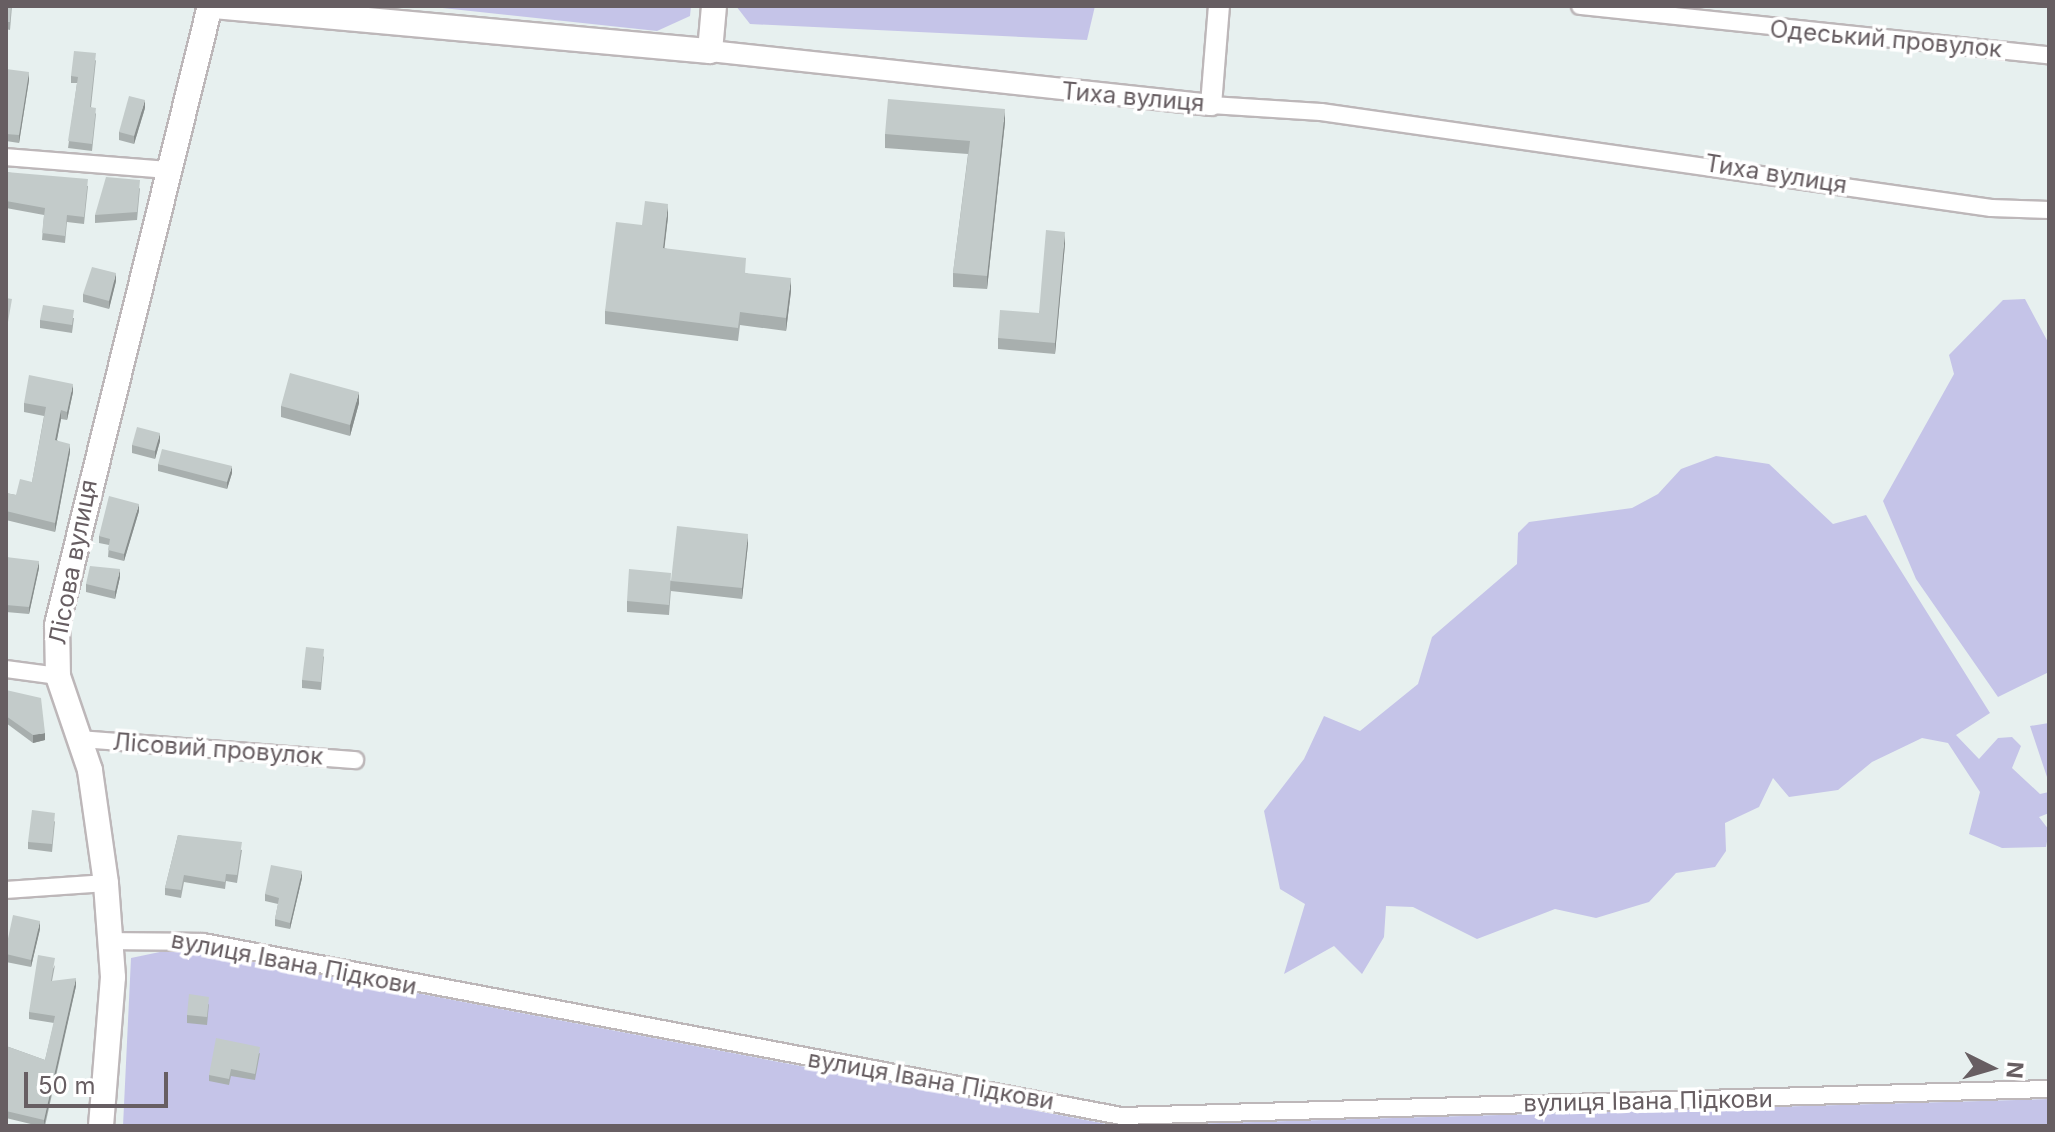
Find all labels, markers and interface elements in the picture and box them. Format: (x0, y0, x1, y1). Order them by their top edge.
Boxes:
street label: Одеський провулок (1769, 14, 2003, 64)
street label: Тиха вулиця (1060, 76, 1206, 118)
street label: Тиха вулиця (1703, 149, 1849, 199)
street label: Лісова вулиця (43, 477, 103, 647)
street label: Лісовий провулок (112, 727, 324, 771)
street label: вулиця Івана Підкови (169, 925, 419, 1001)
north arrow (1951, 1028, 2031, 1108)
street label: вулиця Івана Підкови (806, 1044, 1056, 1116)
scale bar (28, 1056, 172, 1106)
text: N (2001, 1061, 2029, 1080)
text: 50 m (38, 1071, 96, 1100)
street label: вулиця Івана Підкови (1523, 1084, 1773, 1118)

